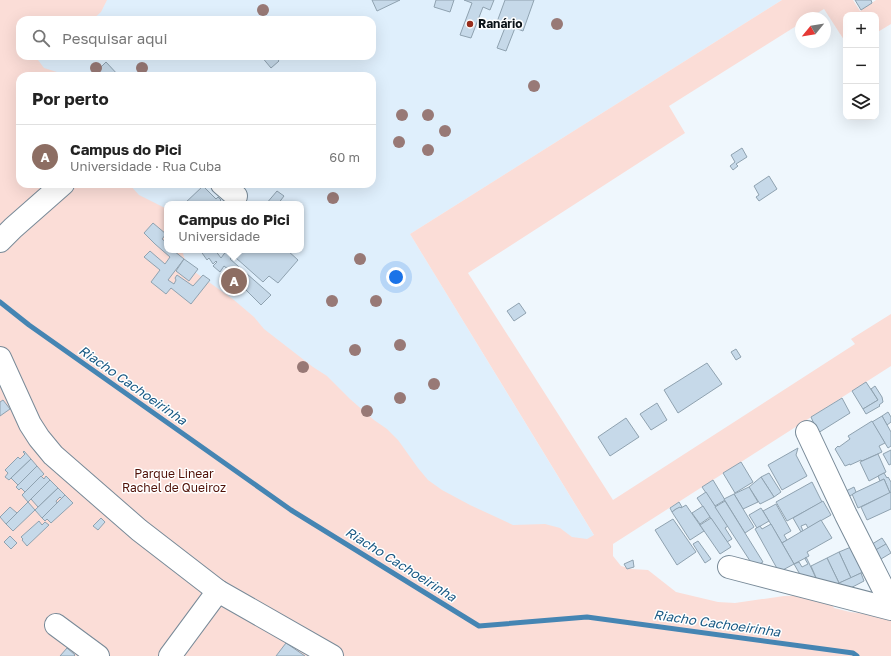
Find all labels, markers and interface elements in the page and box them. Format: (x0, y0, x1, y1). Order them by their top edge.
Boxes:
north arrow (795, 12, 831, 48)
map controls (843, 12, 879, 120)
button: + (843, 12, 879, 48)
search box (16, 16, 376, 60)
place label: Ranário (478, 16, 523, 31)
marker: Ranário (465, 19, 475, 29)
icon: search (30, 27, 52, 49)
text: Pesquisar aqui (62, 29, 167, 47)
button: − (843, 48, 879, 84)
button: layers (843, 84, 879, 120)
text: Por perto (32, 88, 109, 109)
text: Campus do Pici (70, 140, 182, 158)
text: A (40, 149, 50, 165)
text: 60 m (329, 149, 360, 165)
text: Universidade · Rua Cuba (70, 158, 221, 174)
popup (164, 201, 304, 253)
text: Campus do Pici (178, 210, 290, 228)
text: Universidade (178, 228, 260, 244)
pin: A (221, 266, 247, 296)
your location (386, 267, 406, 287)
water label: Riacho Cachoeirinha (76, 342, 190, 429)
park label: Parque Linear Rachel de Queiroz (122, 466, 226, 495)
water label: Riacho Cachoeirinha (343, 523, 460, 605)
water label: Riacho Cachoeirinha (653, 606, 782, 640)

